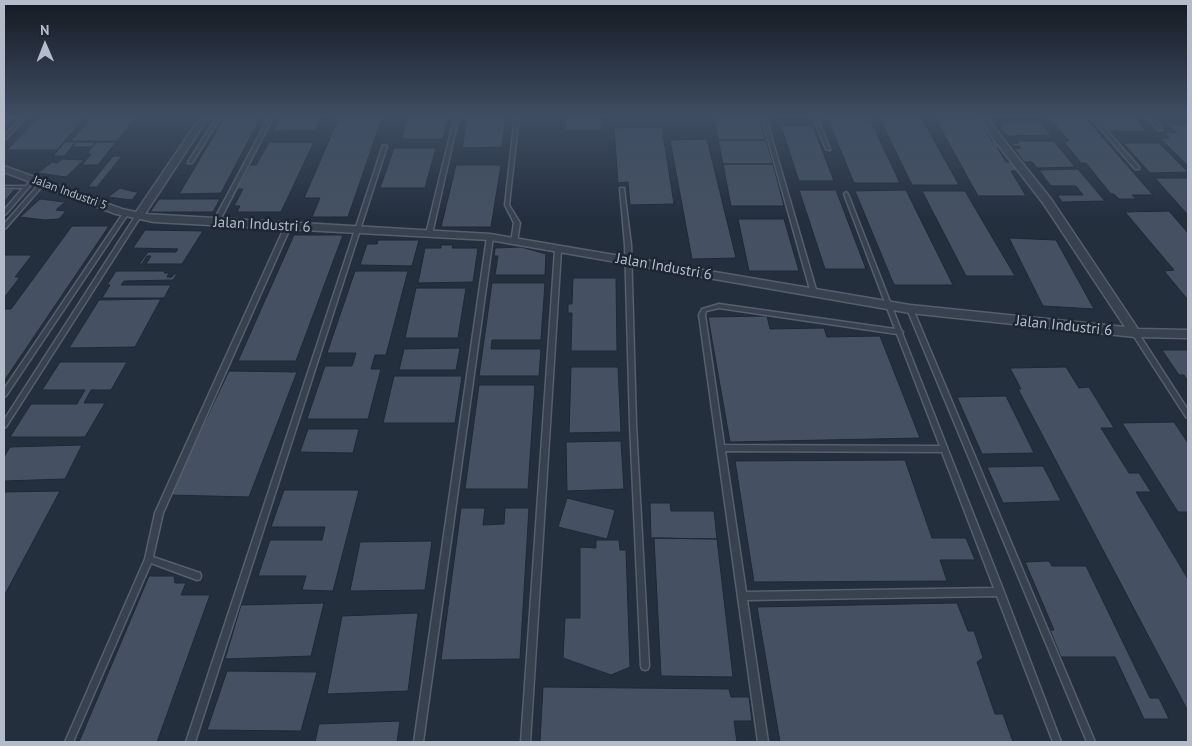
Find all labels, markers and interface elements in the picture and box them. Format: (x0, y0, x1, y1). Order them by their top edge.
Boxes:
north arrow (20, 20, 70, 70)
text: N (40, 21, 49, 39)
street label: Jalan Industri 5 (31, 173, 109, 213)
street label: Jalan Industri 6 (213, 213, 311, 237)
street label: Jalan Industri 6 (615, 250, 713, 284)
street label: Jalan Industri 6 (1015, 312, 1113, 340)

